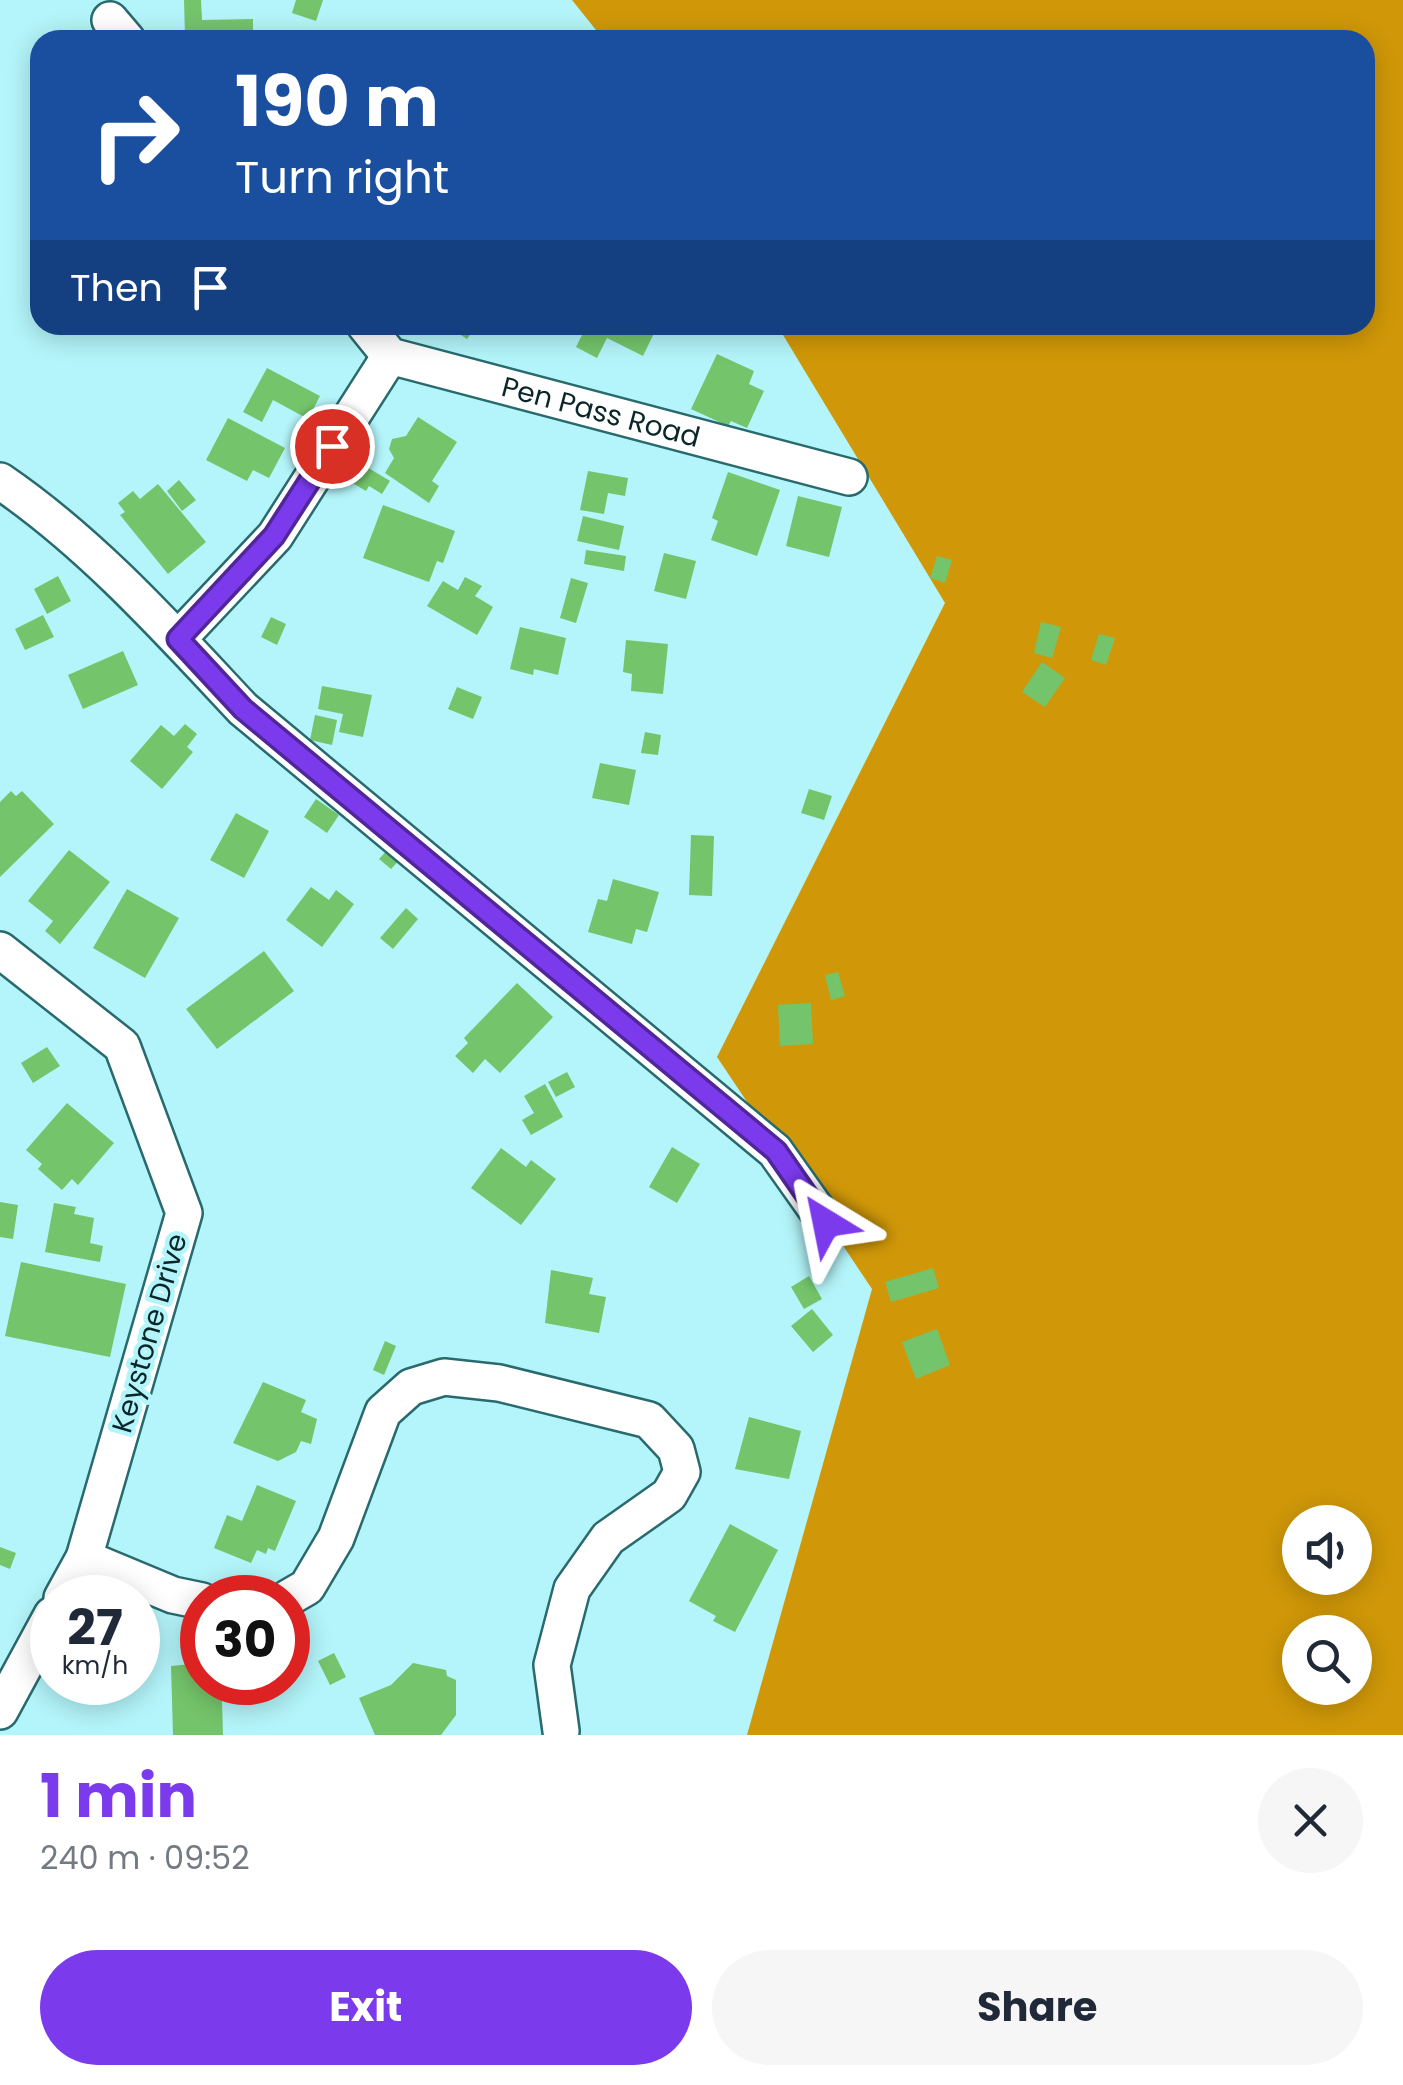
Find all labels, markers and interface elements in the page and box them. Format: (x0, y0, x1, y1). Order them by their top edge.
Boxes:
text: 190 m (235, 52, 439, 151)
icon: right (70, 70, 200, 200)
text: Turn right (235, 146, 449, 209)
icon: arrive (183, 260, 238, 315)
text: Then (70, 261, 163, 314)
street label: Pen Pass Road (497, 367, 704, 457)
pin (290, 404, 375, 489)
icon: arrive (305, 419, 360, 474)
position arrow (774, 1171, 878, 1275)
street label: Keystone Drive (102, 1229, 197, 1437)
map controls (1282, 1505, 1372, 1705)
button: sound (1282, 1505, 1372, 1595)
speed limit sign: 30 (180, 1575, 310, 1705)
text: 27 (67, 1592, 123, 1663)
button: search (1282, 1615, 1372, 1705)
text: km/h (62, 1648, 128, 1683)
text: 1 min (40, 1754, 197, 1838)
button: close (1258, 1768, 1363, 1873)
text: 240 m · 09:52 (40, 1835, 250, 1880)
button: Exit (40, 1950, 692, 2065)
button: Share (712, 1950, 1363, 2065)

